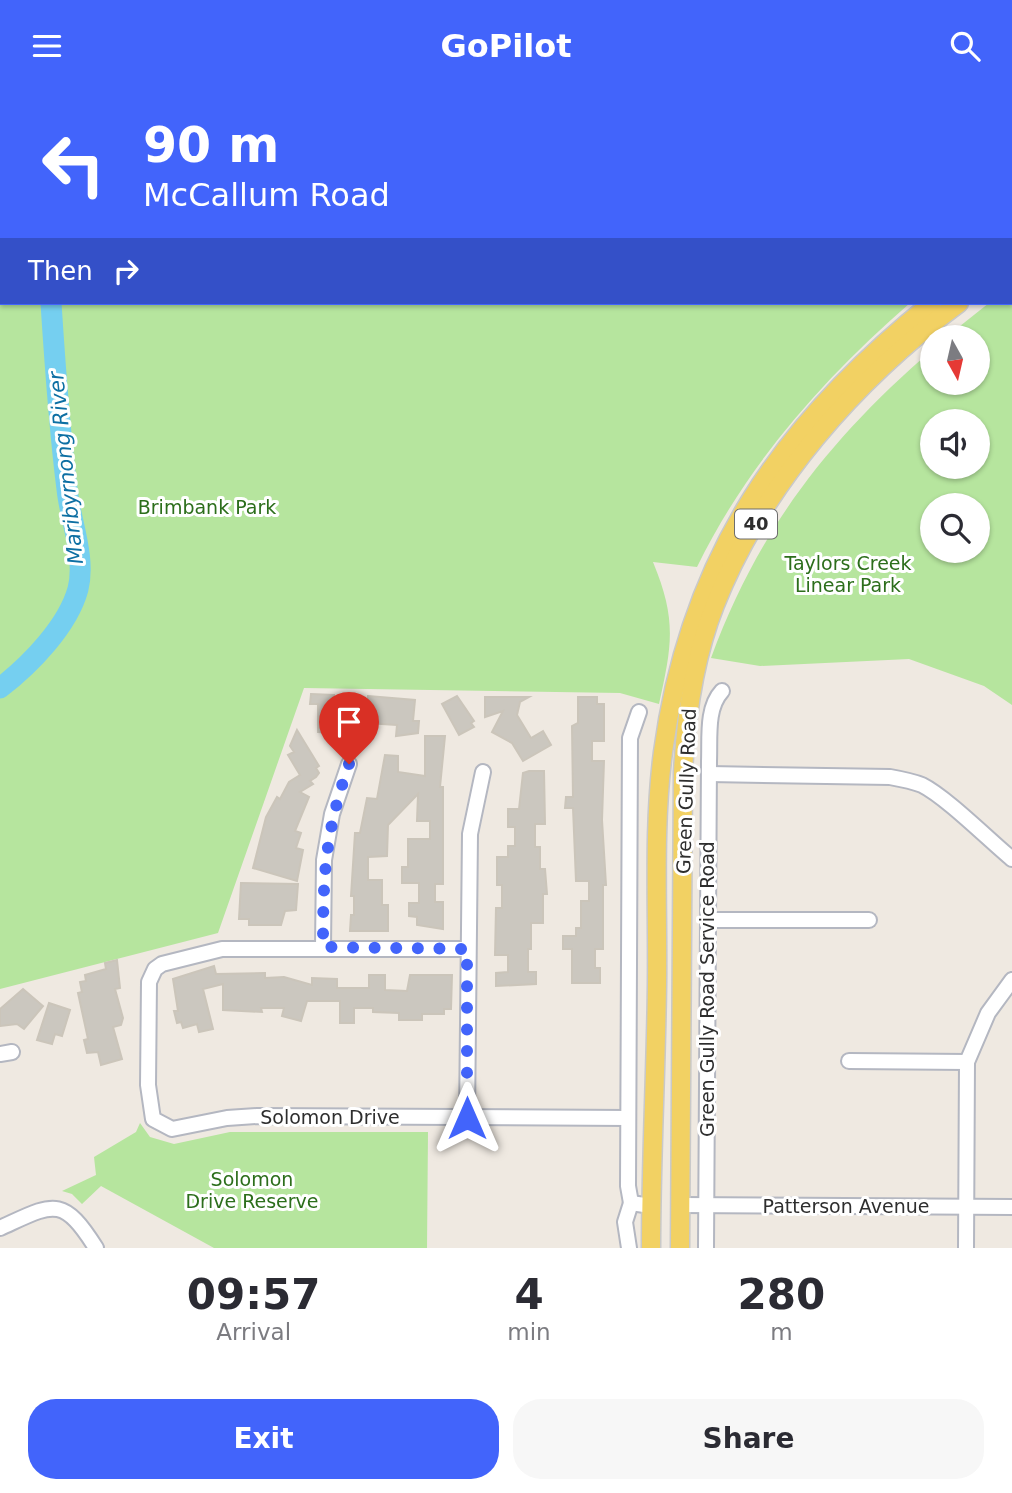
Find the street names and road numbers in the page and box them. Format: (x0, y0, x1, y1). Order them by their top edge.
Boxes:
road number: 40 (735, 509, 777, 538)
street label: Green Gully Road (672, 708, 700, 874)
street label: Green Gully Road Service Road (696, 841, 718, 1137)
street label: Solomon Drive (260, 1106, 400, 1128)
street label: Patterson Avenue (763, 1195, 929, 1217)

